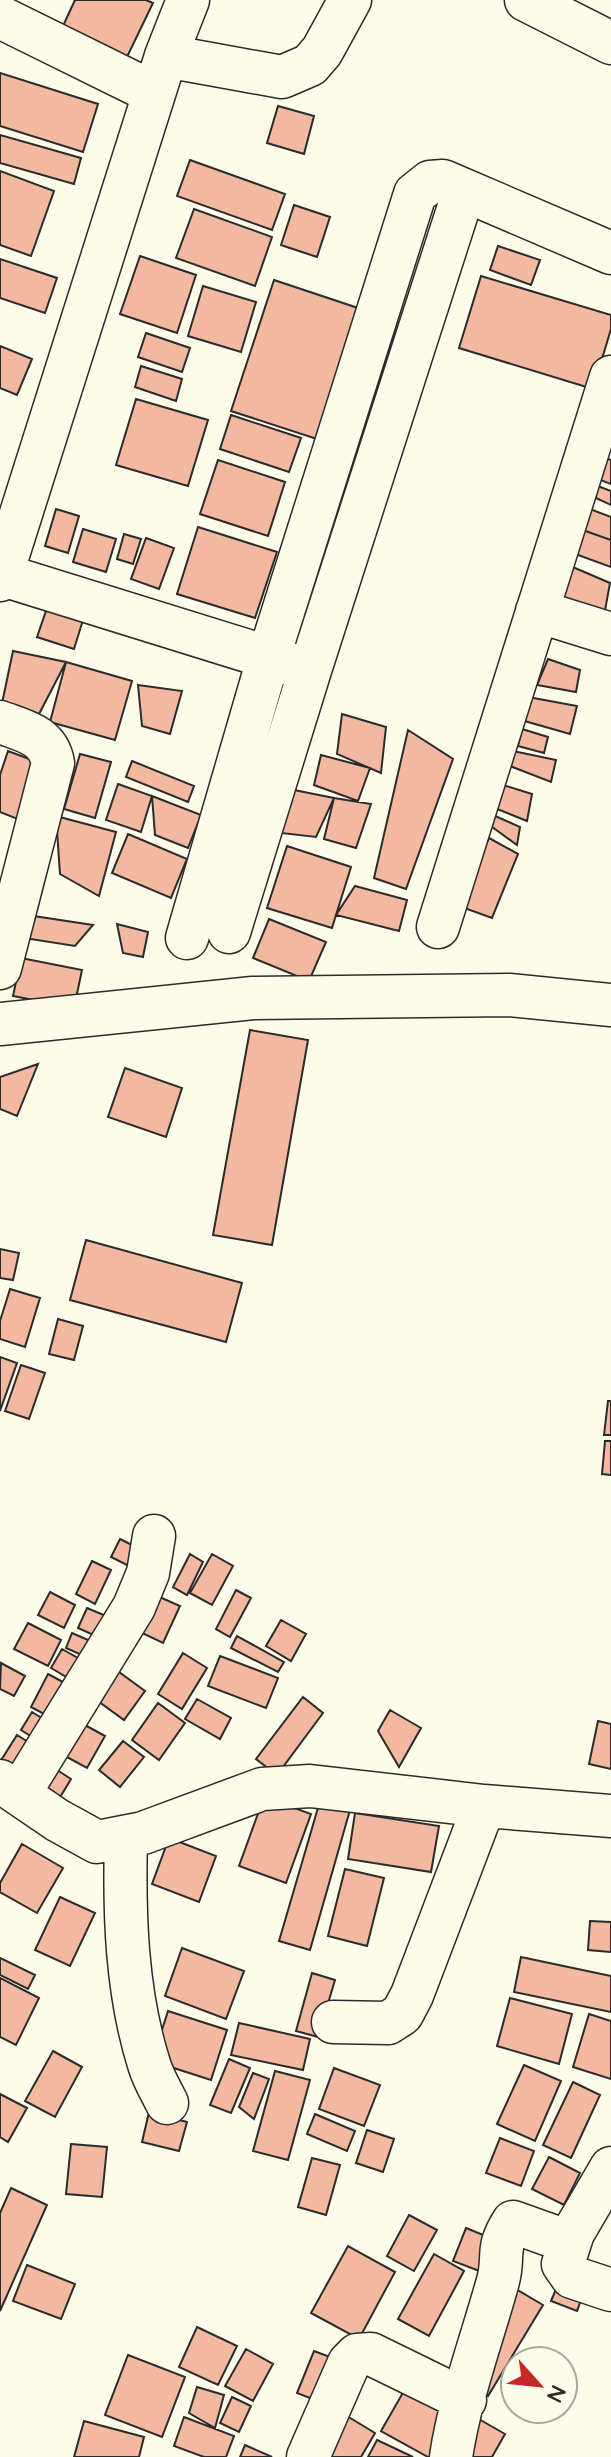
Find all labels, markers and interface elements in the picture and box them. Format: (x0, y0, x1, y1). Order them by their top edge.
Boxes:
north arrow (499, 2345, 579, 2425)
text: N (541, 2381, 573, 2408)

